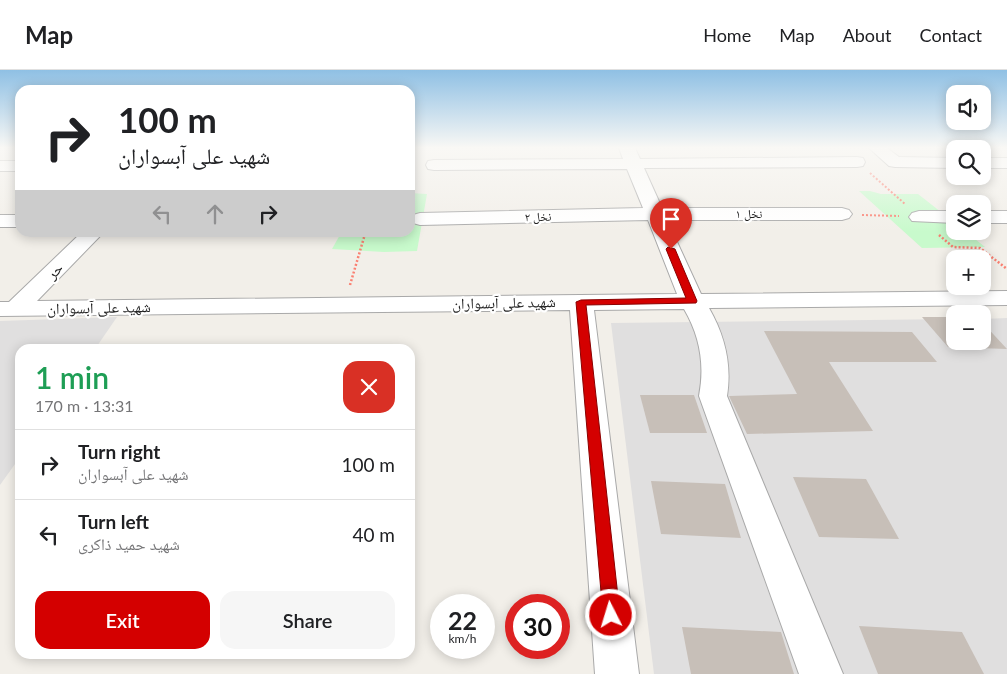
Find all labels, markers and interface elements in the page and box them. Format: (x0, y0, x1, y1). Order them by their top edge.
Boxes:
text: Map (25, 20, 73, 49)
text: Home (703, 24, 751, 46)
text: Map (779, 24, 815, 46)
text: About (843, 24, 892, 46)
text: Contact (920, 24, 982, 46)
map controls (946, 85, 991, 350)
button: sound (946, 85, 991, 130)
text: 100 m (118, 98, 217, 140)
icon: right (35, 105, 100, 170)
button: search (946, 140, 991, 185)
text: شهید علی آبسواران (118, 142, 270, 169)
button: layers (946, 195, 991, 240)
pin (650, 198, 692, 249)
icon: left (148, 200, 176, 228)
icon: ahead (201, 200, 229, 228)
icon: right (254, 200, 282, 228)
icon: arrive (657, 205, 685, 233)
street label: نخل ۱ (736, 206, 762, 221)
street label: نخل ۲ (524, 209, 552, 224)
button: + (946, 250, 991, 295)
street label: حر (42, 258, 67, 284)
street label: شهید علی آبسواران (452, 292, 556, 314)
street label: شهید علی آبسواران (47, 297, 151, 319)
button: − (946, 305, 991, 350)
text: 1 min (35, 359, 109, 395)
button: close (343, 361, 395, 413)
text: 170 m · 13:31 (35, 396, 134, 415)
text: Turn right (78, 440, 160, 463)
icon: right (35, 451, 63, 479)
text: 100 m (341, 453, 395, 476)
text: شهید علی آبسواران (78, 464, 189, 483)
text: Turn left (78, 510, 149, 533)
icon: left (35, 521, 63, 549)
text: 40 m (352, 523, 395, 546)
text: شهید حمید ذاکری (78, 534, 180, 553)
position arrow (584, 588, 636, 640)
button: Exit (35, 591, 210, 649)
button: Share (220, 591, 395, 649)
speed limit sign: 30 (505, 594, 570, 659)
text: 22 (448, 605, 477, 635)
text: km/h (448, 631, 477, 646)

